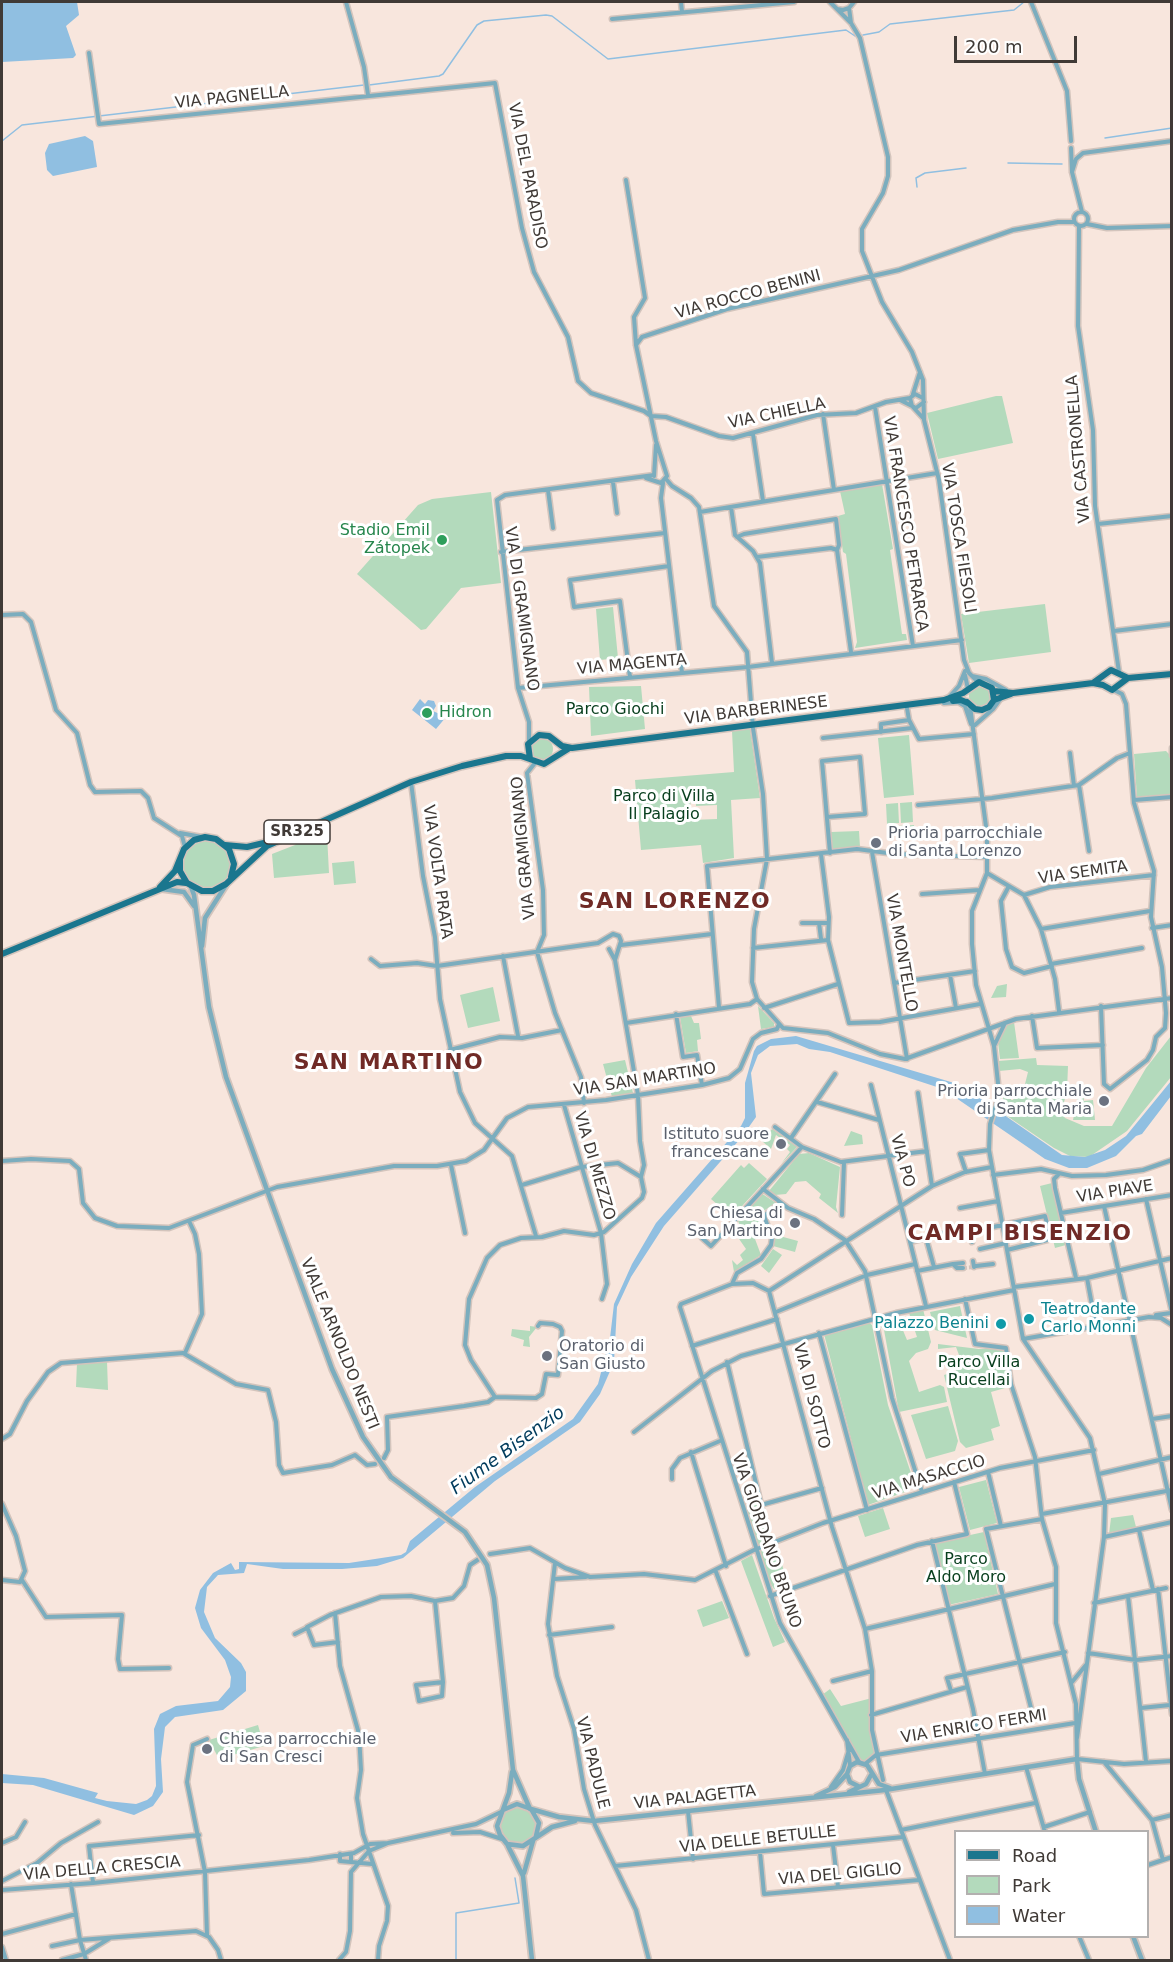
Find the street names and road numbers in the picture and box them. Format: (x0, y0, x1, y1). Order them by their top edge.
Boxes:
street label: VIA PAGNELLA (174, 82, 290, 114)
street label: VIA DEL PARADISO (503, 101, 551, 251)
street label: VIA ROCCO BENINI (673, 266, 823, 324)
street label: VIA CASTRONELLA (1063, 374, 1095, 524)
street label: VIA CHIELLA (727, 394, 827, 434)
street label: VIA FRANCESCO PETRARCA (878, 415, 932, 633)
street label: VIA TOSCA FIESOLI (937, 462, 979, 614)
street label: VIA DI GRAMIGNANO (500, 525, 542, 693)
street label: VIA MAGENTA (576, 651, 688, 679)
street label: VIA BARBERINESE (683, 693, 829, 729)
street label: VIA GRAMIGNANO (508, 775, 540, 921)
street label: VIA VOLTA PRATA (418, 804, 456, 940)
road number: SR325 (264, 820, 330, 844)
street label: VIA SEMITA (1037, 857, 1129, 889)
street label: VIA MONTELLO (881, 892, 921, 1014)
street label: VIA SAN MARTINO (572, 1059, 718, 1101)
street label: VIA DI MEZZO (569, 1109, 619, 1223)
street label: VIA PO (886, 1132, 918, 1190)
street label: VIA PIAVE (1075, 1176, 1155, 1208)
street label: VIALE ARNOLDO NESTI (296, 1256, 382, 1432)
street label: VIA DI SOTTO (789, 1341, 833, 1451)
street label: VIA GIORDANO BRUNO (727, 1451, 805, 1631)
street label: VIA MASACCIO (870, 1452, 988, 1504)
street label: VIA ENRICO FERMI (900, 1706, 1048, 1748)
street label: VIA PADULE (571, 1715, 613, 1811)
street label: VIA PALAGETTA (633, 1782, 757, 1814)
street label: VIA DELLE BETULLE (679, 1822, 837, 1858)
street label: VIA DELLA CRESCIA (23, 1853, 181, 1885)
street label: VIA DEL GIGLIO (777, 1860, 903, 1890)

